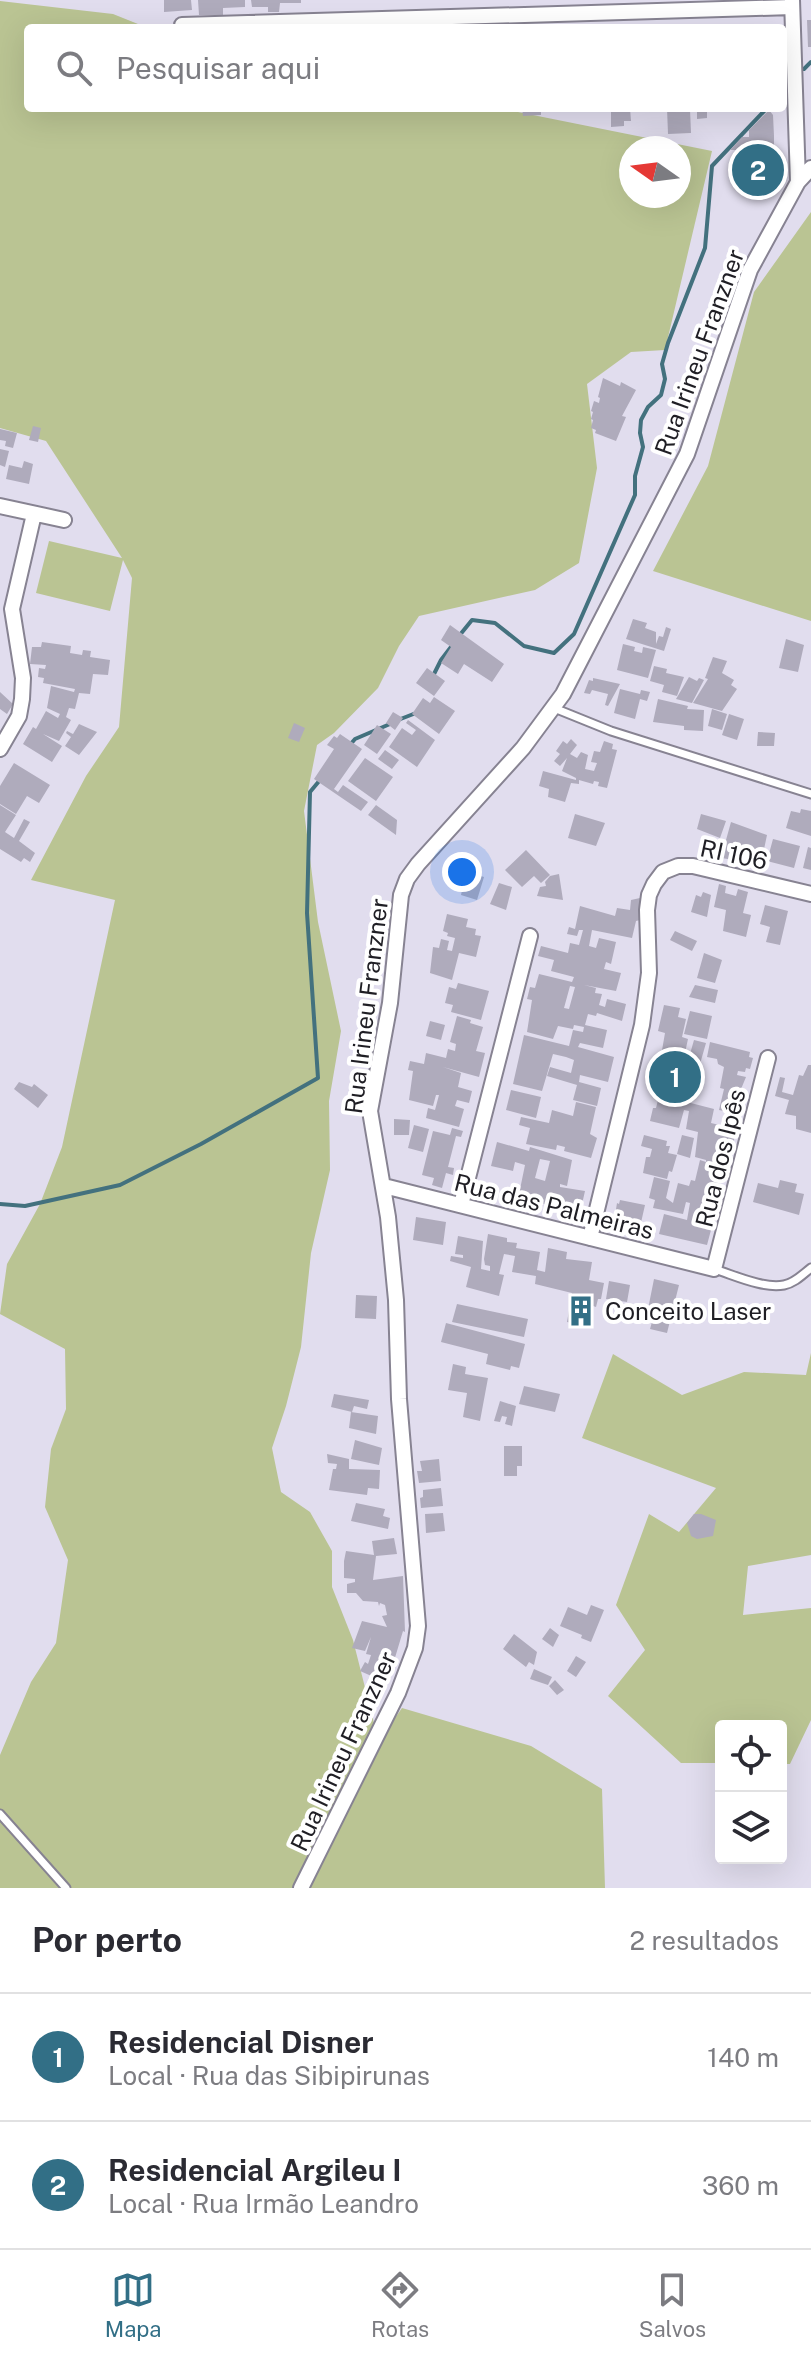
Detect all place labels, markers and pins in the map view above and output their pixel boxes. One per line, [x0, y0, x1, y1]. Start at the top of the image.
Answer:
pin: 2 [732, 140, 784, 200]
pin: 1 [649, 1047, 701, 1107]
building icon: Conceito Laser [564, 1294, 598, 1328]
place label: Conceito Laser [605, 1297, 771, 1325]

